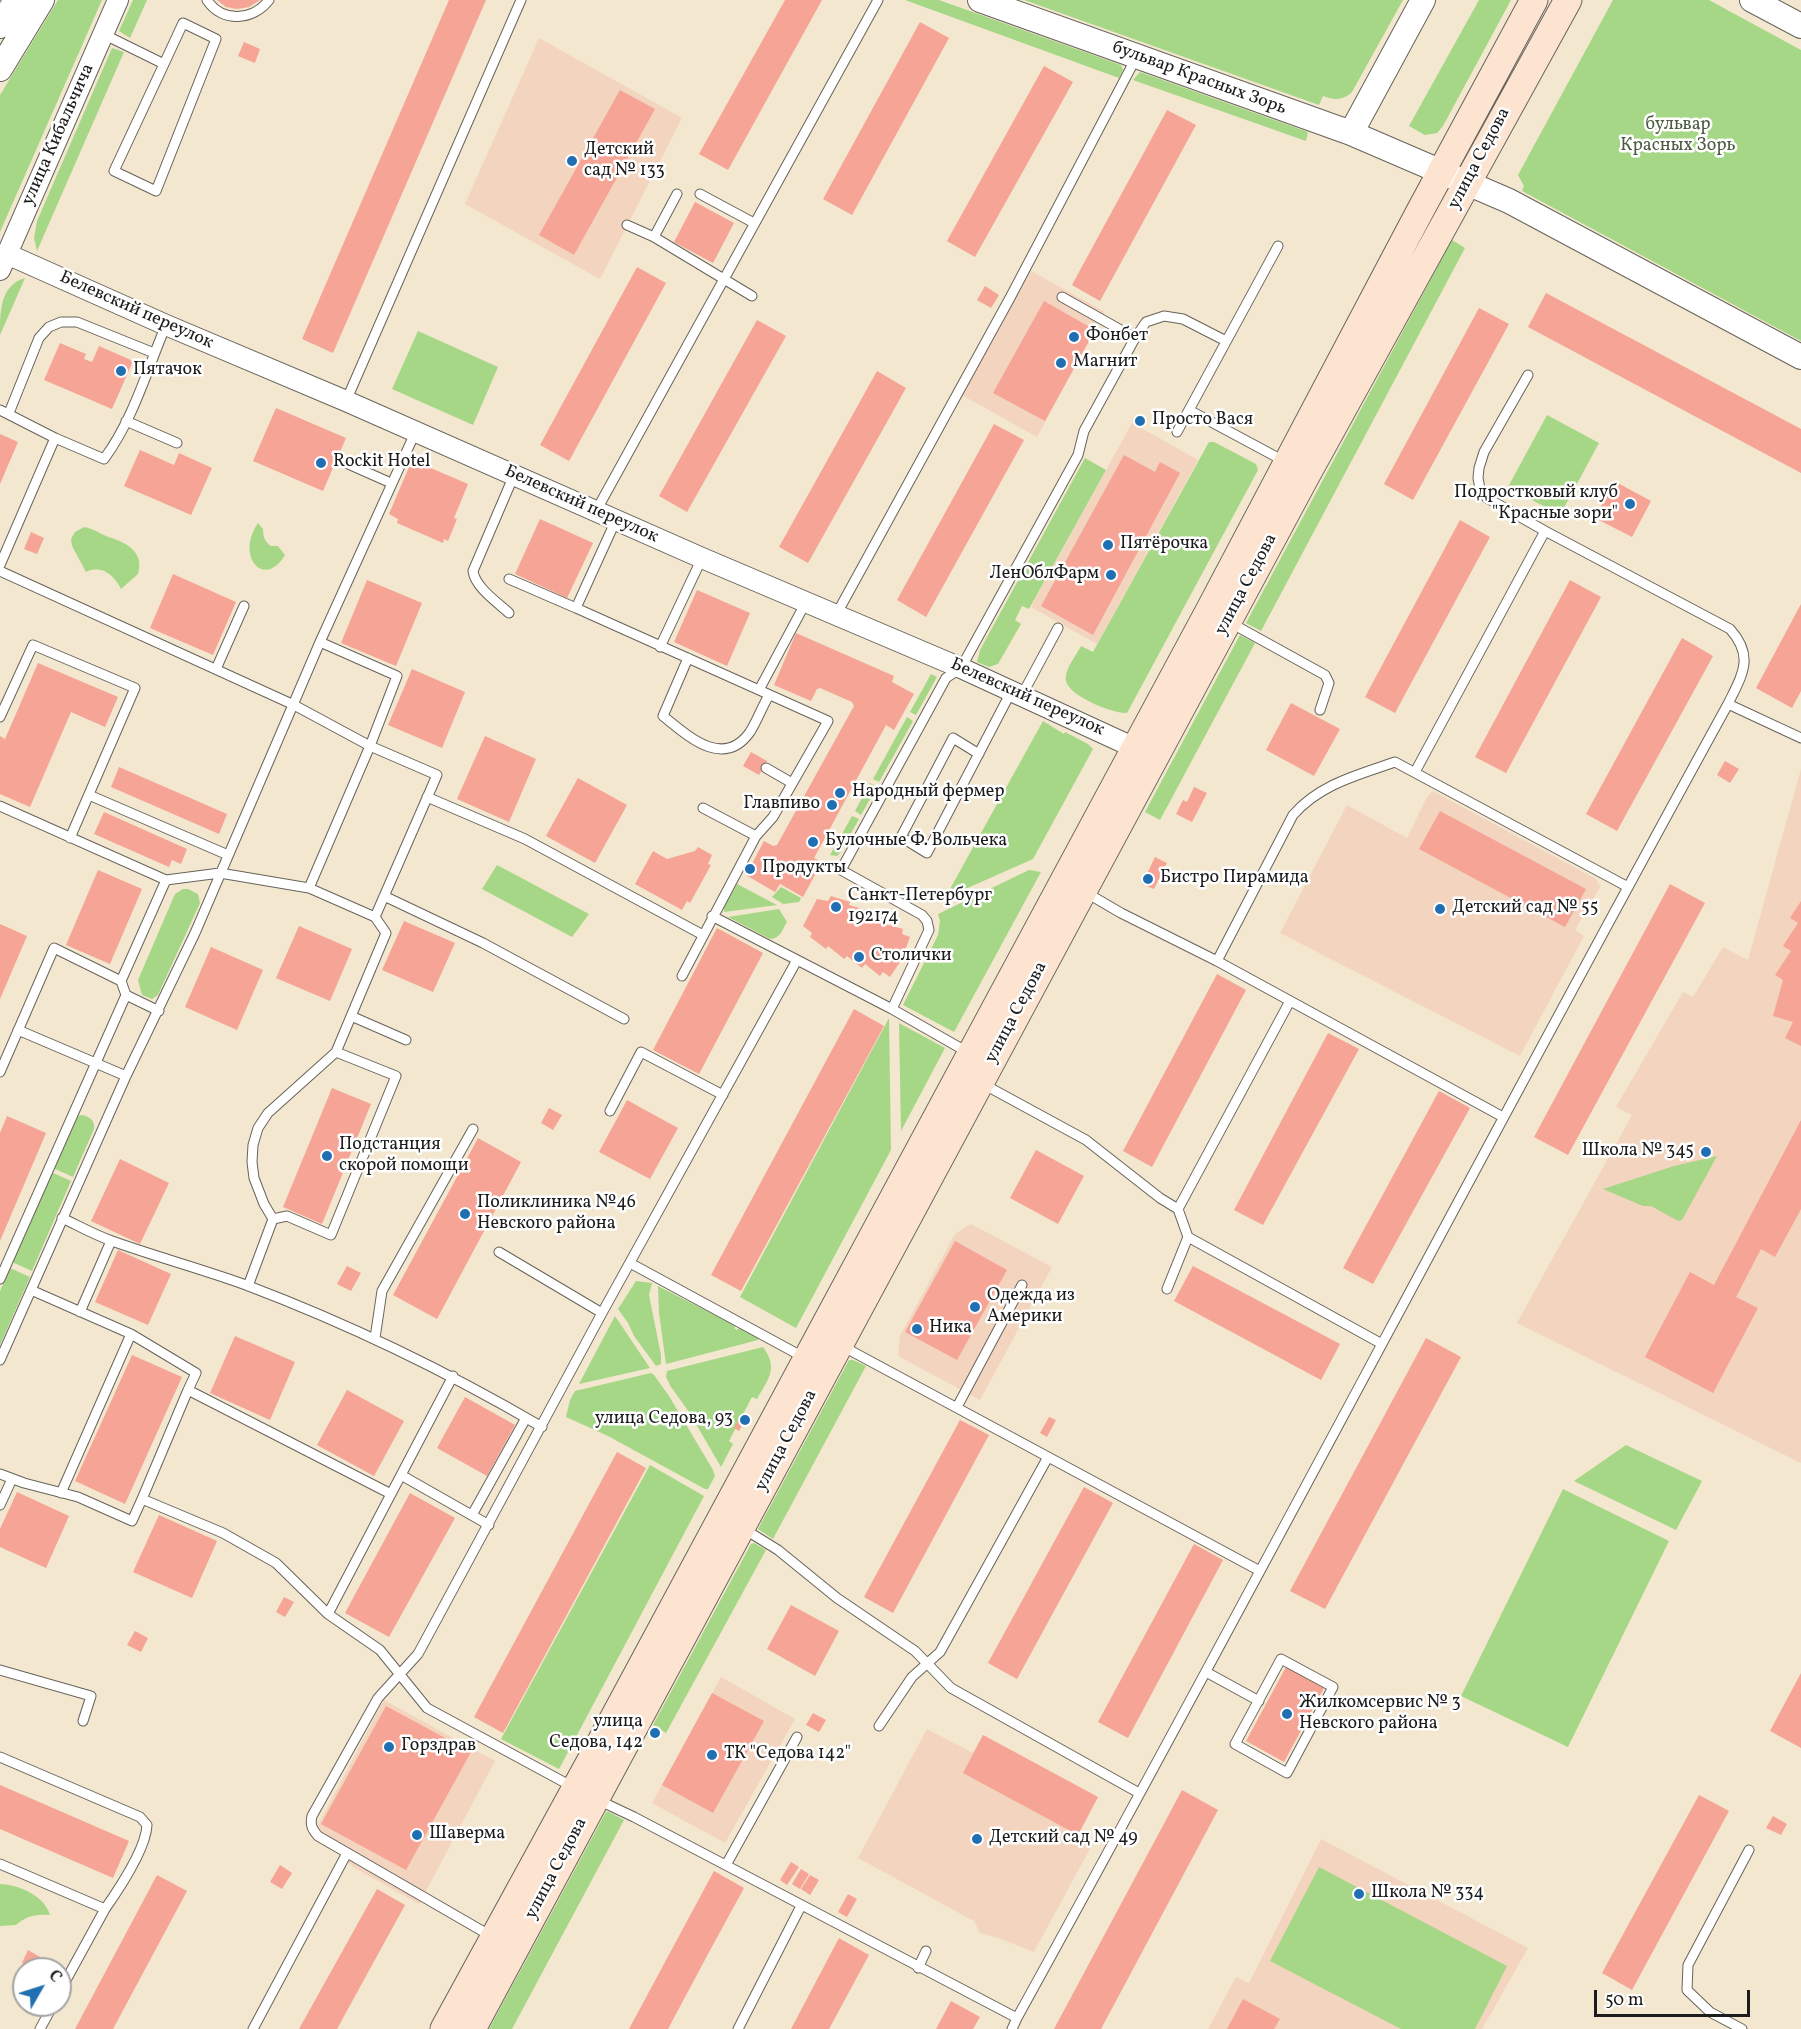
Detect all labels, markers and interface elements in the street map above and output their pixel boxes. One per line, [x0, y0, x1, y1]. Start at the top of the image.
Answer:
street label: бульвар Красных Зорь [1109, 37, 1289, 121]
street label: улица Кибальчича [18, 61, 100, 209]
street label: улица Седова [1444, 105, 1516, 213]
park label: бульвар Красных Зорь [1620, 115, 1736, 158]
place label: Детский сад № 133 [584, 140, 665, 182]
marker: Детский сад № 133 [565, 154, 579, 168]
street label: Белевский переулок [56, 267, 216, 355]
place label: Фонбет [1086, 326, 1148, 348]
marker: Фонбет [1067, 330, 1081, 344]
place label: Магнит [1073, 352, 1137, 374]
marker: Магнит [1054, 356, 1068, 370]
place label: Пятачок [133, 360, 202, 382]
marker: Пятачок [114, 364, 128, 378]
place label: Просто Вася [1152, 410, 1253, 432]
marker: Просто Вася [1133, 414, 1147, 428]
place label: Rockit Hotel [333, 452, 430, 474]
marker: Rockit Hotel [314, 456, 328, 470]
street label: Белевский переулок [501, 461, 661, 549]
place label: Подростковый клуб "Красные зори" [1454, 483, 1618, 526]
marker: Подростковый клуб "Красные зори" [1623, 497, 1637, 511]
street label: улица Седова [1211, 531, 1283, 639]
place label: Пятёрочка [1120, 534, 1208, 556]
marker: Пятёрочка [1101, 538, 1115, 552]
place label: ЛенОблФарм [990, 564, 1099, 586]
marker: ЛенОблФарм [1104, 568, 1118, 582]
street label: Белевский переулок [947, 654, 1107, 742]
place label: Народный фермер [852, 782, 1005, 804]
marker: Народный фермер [833, 786, 847, 800]
place label: Главпиво [743, 794, 820, 816]
marker: Главпиво [825, 798, 839, 812]
place label: Булочные Ф. Вольчека [825, 831, 1007, 853]
marker: Булочные Ф. Вольчека [806, 835, 820, 849]
place label: Продукты [762, 858, 846, 880]
marker: Продукты [743, 862, 757, 876]
place label: Бистро Пирамида [1160, 868, 1309, 890]
marker: Бистро Пирамида [1141, 872, 1155, 886]
place label: Санкт-Петербург 192174 [848, 886, 992, 928]
place label: Детский сад № 55 [1452, 898, 1598, 920]
marker: Санкт-Петербург 192174 [829, 900, 843, 914]
marker: Детский сад № 55 [1433, 902, 1447, 916]
place label: Столички [871, 946, 952, 968]
marker: Столички [852, 950, 866, 964]
street label: улица Седова [981, 959, 1053, 1067]
place label: Подстанция скорой помощи [339, 1135, 469, 1178]
place label: Школа № 345 [1582, 1141, 1694, 1163]
marker: Школа № 345 [1699, 1145, 1713, 1159]
marker: Подстанция скорой помощи [320, 1149, 334, 1163]
place label: Поликлиника №46 Невского района [477, 1193, 636, 1236]
marker: Поликлиника №46 Невского района [458, 1207, 472, 1221]
place label: Одежда из Америки [987, 1286, 1075, 1328]
marker: Одежда из Америки [968, 1300, 982, 1314]
place label: Ника [929, 1318, 972, 1340]
marker: Ника [910, 1322, 924, 1336]
street label: улица Седова [751, 1387, 823, 1495]
place label: улица Седова, 93 [595, 1409, 733, 1431]
marker: улица Седова, 93 [738, 1413, 752, 1427]
place label: Жилкомсервис № 3 Невского района [1299, 1693, 1461, 1736]
marker: Жилкомсервис № 3 Невского района [1280, 1707, 1294, 1721]
place label: улица Седова, 142 [549, 1712, 643, 1754]
marker: улица Седова, 142 [648, 1726, 662, 1740]
place label: Горздрав [401, 1736, 476, 1758]
marker: Горздрав [382, 1740, 396, 1754]
place label: ТК "Седова 142" [724, 1744, 851, 1766]
marker: ТК "Седова 142" [705, 1748, 719, 1762]
street label: улица Седова [521, 1815, 593, 1923]
place label: Шаверма [429, 1824, 505, 1846]
marker: Шаверма [410, 1828, 424, 1842]
place label: Детский сад № 49 [989, 1828, 1138, 1850]
marker: Детский сад № 49 [970, 1832, 984, 1846]
place label: Школа № 334 [1371, 1883, 1484, 1905]
marker: Школа № 334 [1352, 1887, 1366, 1901]
north arrow [12, 1957, 72, 2017]
text: С [43, 1966, 66, 1988]
scale bar [1597, 1978, 1753, 2016]
text: 50 m [1605, 1988, 1644, 2013]

